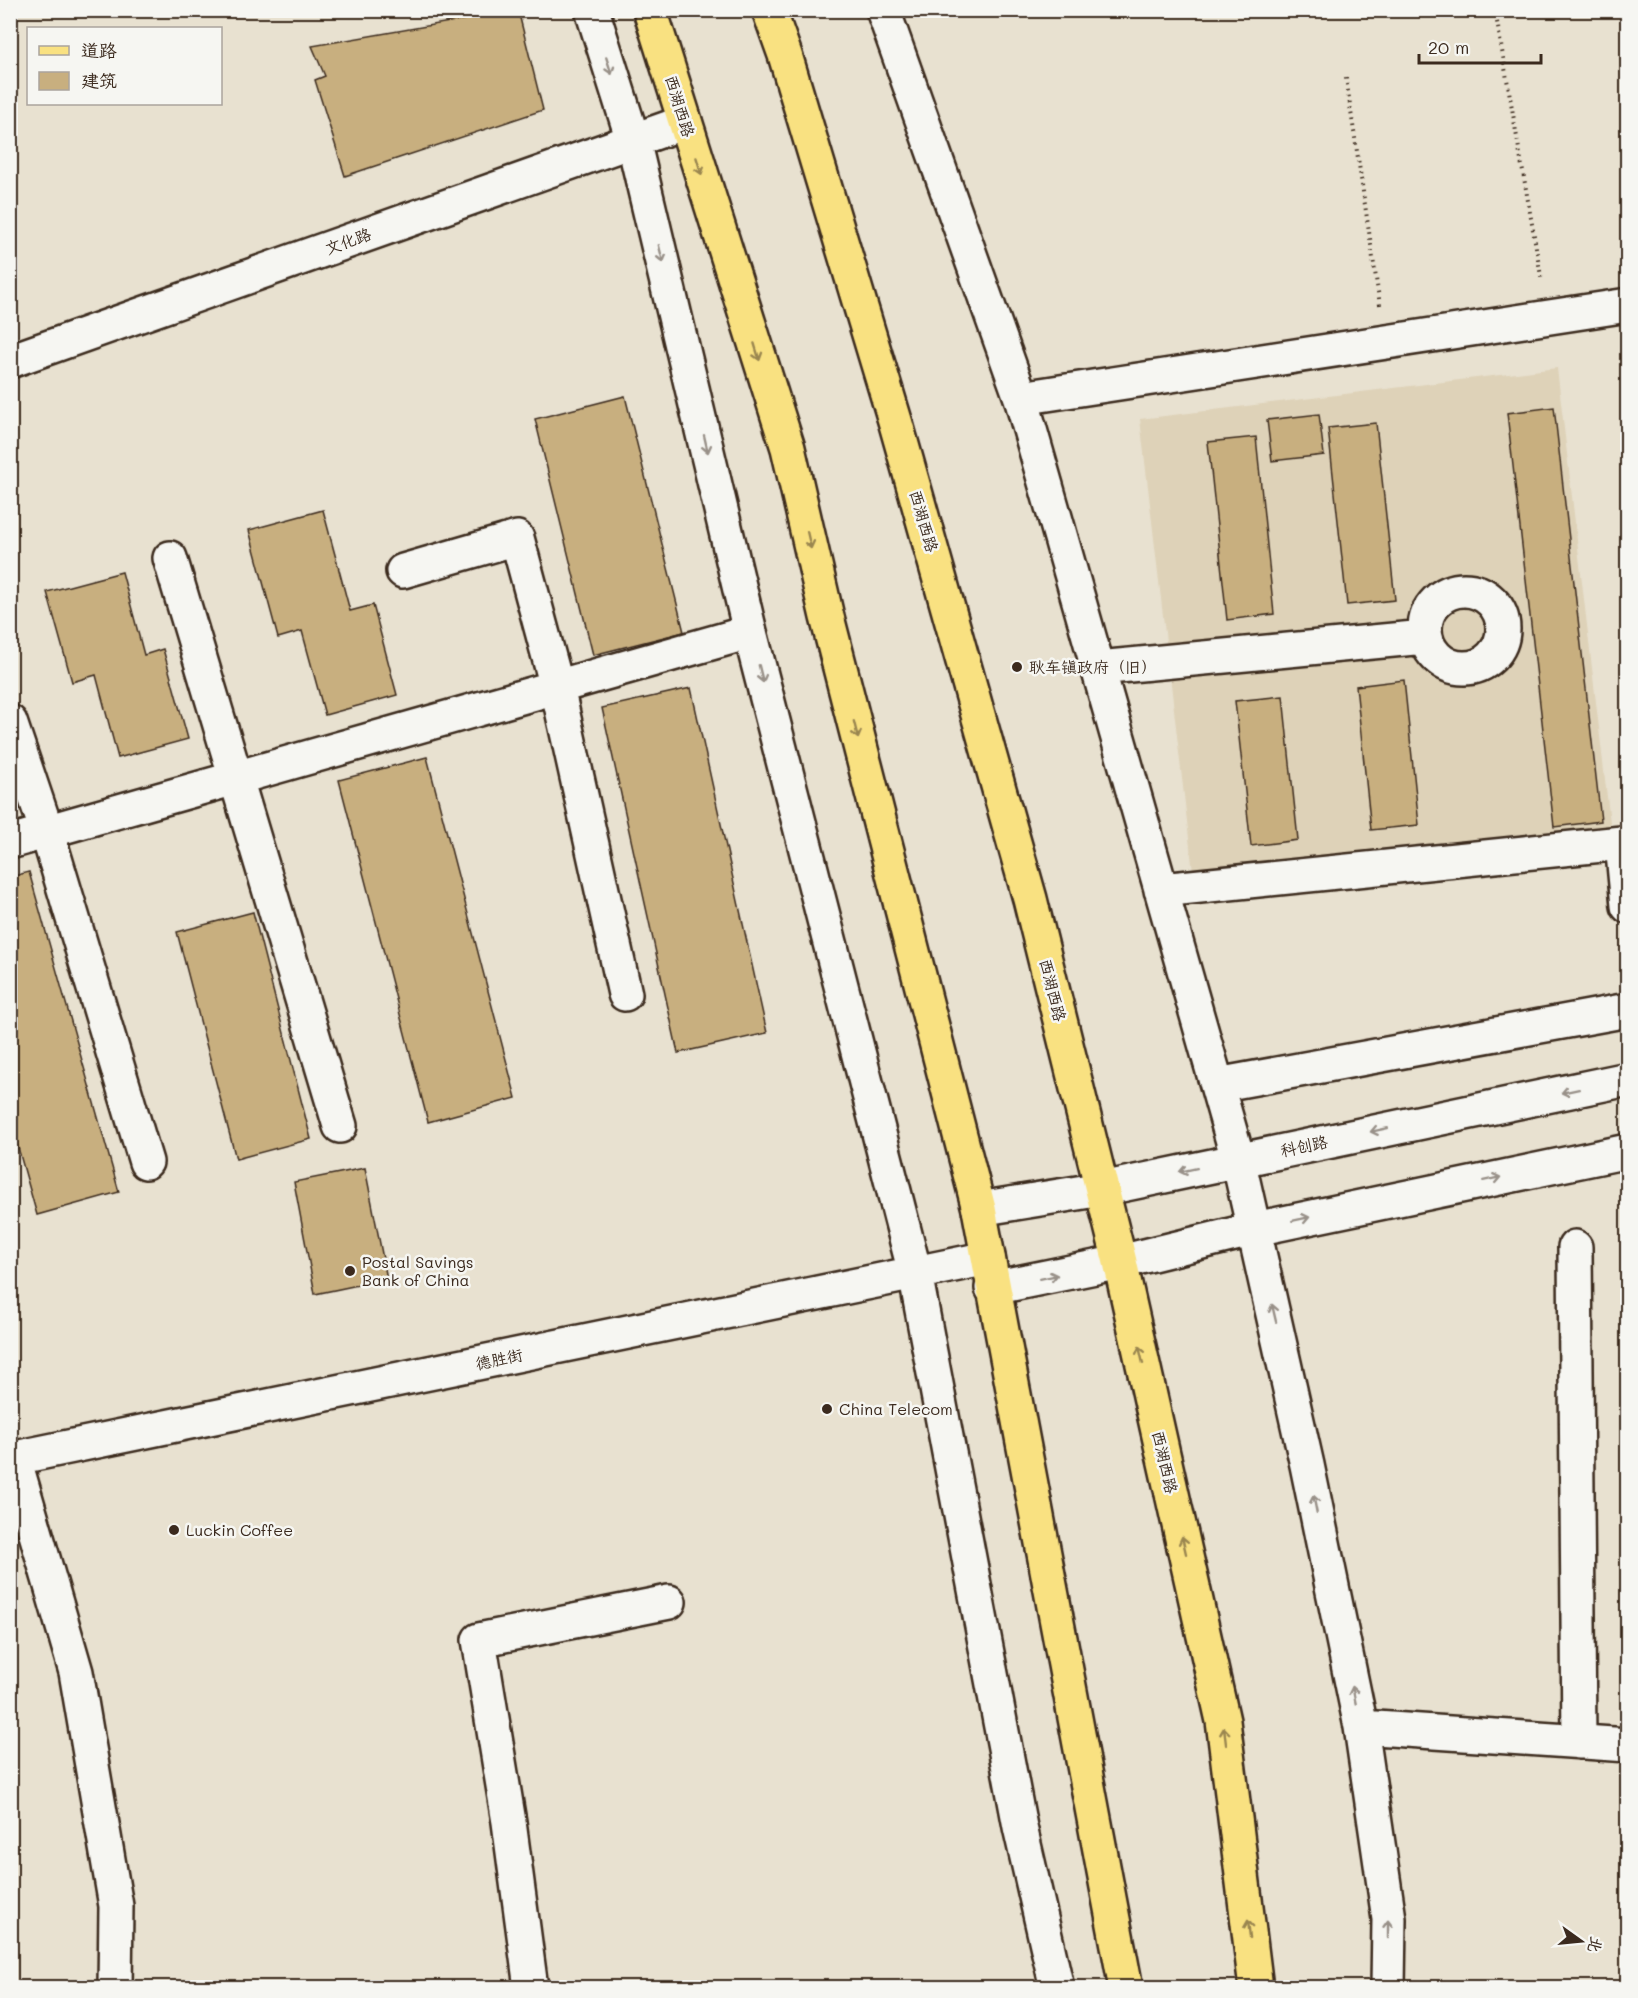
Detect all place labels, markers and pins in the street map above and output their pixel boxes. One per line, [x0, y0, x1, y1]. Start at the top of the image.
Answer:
place label: 耿车镇政府（旧） [1029, 656, 1157, 677]
marker: 耿车镇政府（旧） [1010, 660, 1024, 674]
place label: Postal Savings Bank of China [362, 1251, 473, 1290]
marker: Postal Savings Bank of China [343, 1264, 357, 1278]
place label: China Telecom [839, 1398, 953, 1419]
marker: China Telecom [820, 1402, 834, 1416]
place label: Luckin Coffee [186, 1519, 293, 1540]
marker: Luckin Coffee [167, 1523, 181, 1537]

